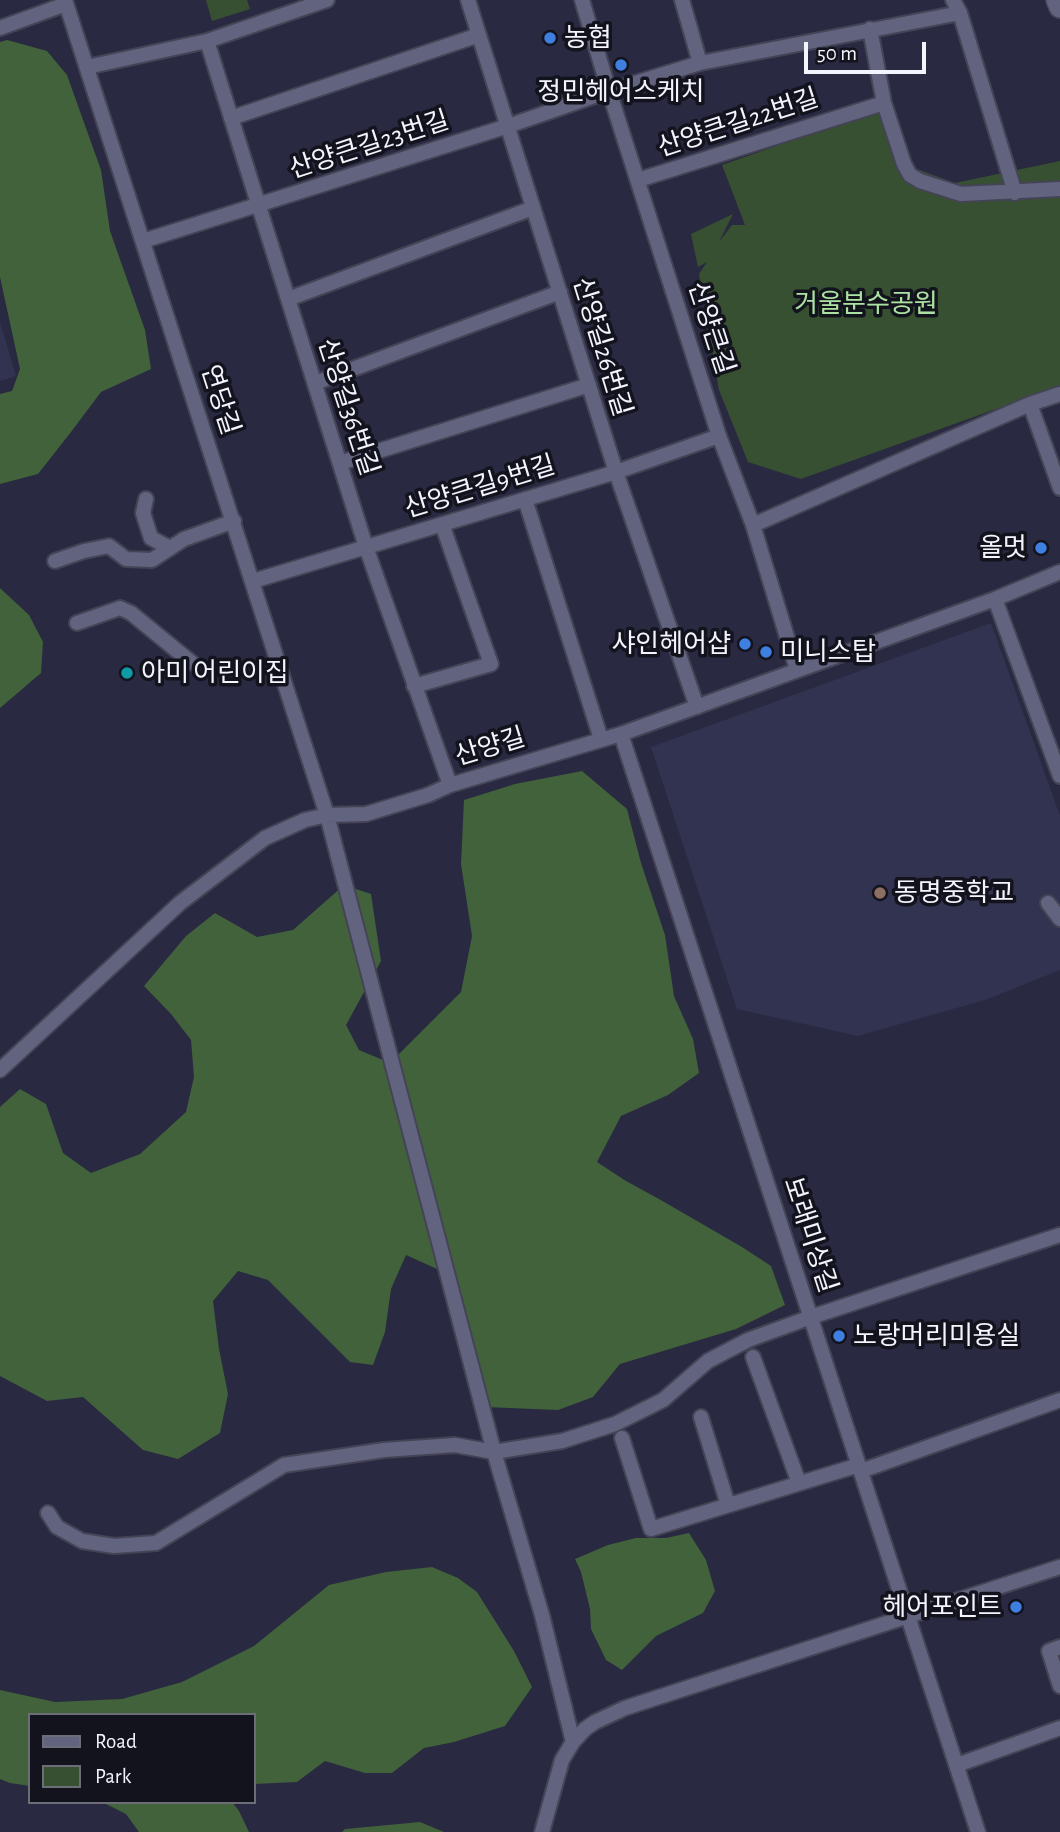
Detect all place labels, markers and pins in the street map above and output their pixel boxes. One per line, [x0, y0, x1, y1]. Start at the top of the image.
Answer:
place label: 농협 [564, 22, 612, 54]
marker: 농협 [542, 30, 558, 46]
marker: 정민헤어스케치 [613, 57, 629, 73]
place label: 정민헤어스케치 [537, 76, 705, 108]
place label: 올멋 [979, 532, 1027, 564]
marker: 올멋 [1033, 540, 1049, 556]
place label: 샤인헤어샵 [611, 628, 731, 660]
marker: 샤인헤어샵 [737, 636, 753, 652]
place label: 미니스탑 [780, 636, 876, 668]
marker: 미니스탑 [758, 644, 774, 660]
place label: 아미 어린이집 [141, 657, 289, 689]
marker: 아미 어린이집 [119, 665, 135, 681]
place label: 동명중학교 [894, 877, 1014, 909]
marker: 동명중학교 [872, 885, 888, 901]
place label: 노랑머리미용실 [853, 1320, 1020, 1352]
marker: 노랑머리미용실 [831, 1328, 847, 1344]
place label: 헤어포인트 [882, 1591, 1002, 1623]
marker: 헤어포인트 [1008, 1599, 1024, 1615]

